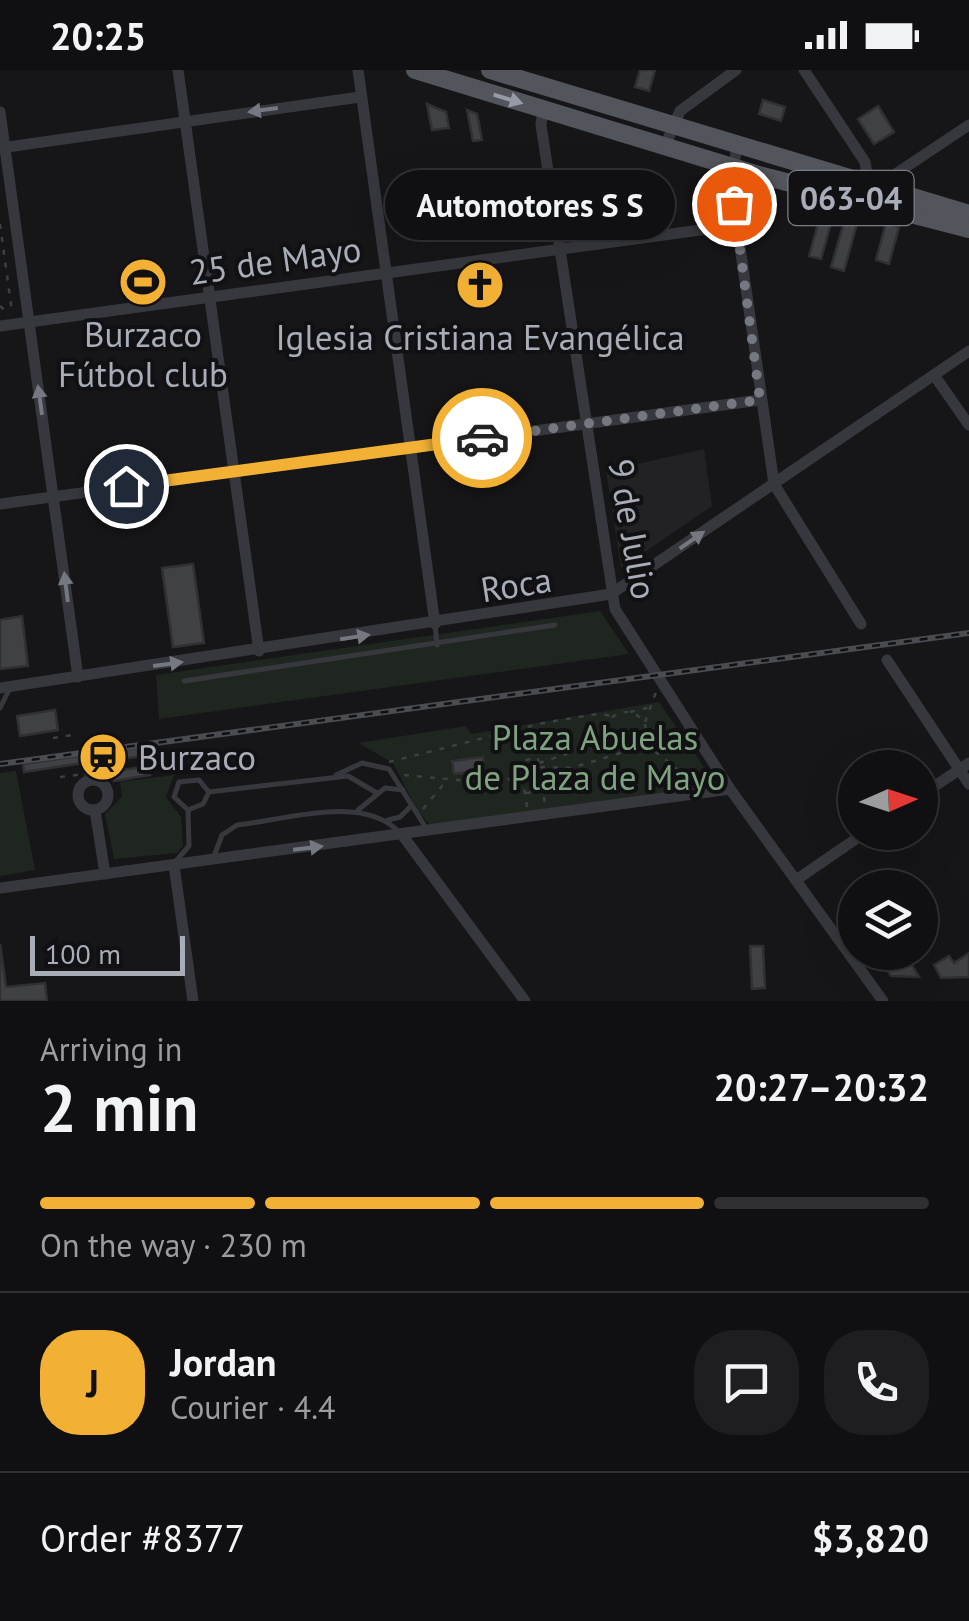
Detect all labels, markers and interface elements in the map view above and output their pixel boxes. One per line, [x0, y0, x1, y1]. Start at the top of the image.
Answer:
text: 20:25 [50, 11, 146, 60]
one-way arrow [493, 92, 524, 107]
one-way arrow [247, 103, 279, 119]
pin [692, 162, 777, 247]
callout: Automotores S S [384, 169, 674, 239]
road number: 063-04 [788, 171, 914, 225]
icon: bag [707, 177, 762, 232]
text: Automotores S S [416, 184, 644, 226]
street label: 25 de Mayo [186, 225, 364, 295]
sports icon: Burzaco Fútbol club [117, 256, 169, 308]
church icon: Iglesia Cristiana Evangélica [454, 259, 506, 311]
place label: Burzaco Fútbol club [58, 311, 228, 397]
place label: Iglesia Cristiana Evangélica [275, 314, 685, 360]
one-way arrow [32, 384, 47, 416]
courier [432, 388, 532, 488]
icon: car [455, 411, 510, 466]
pin [84, 444, 169, 529]
street label: 9 de Julio [598, 455, 668, 603]
icon: home [99, 459, 154, 514]
one-way arrow [679, 531, 706, 550]
street label: Roca [477, 556, 555, 612]
one-way arrow [58, 571, 74, 602]
one-way arrow [340, 628, 372, 644]
one-way arrow [153, 656, 185, 672]
park label: Plaza Abuelas de Plaza de Mayo [464, 714, 726, 800]
station icon: Burzaco [77, 731, 129, 783]
place label: Burzaco [138, 734, 256, 780]
north arrow [838, 750, 938, 850]
map controls [838, 750, 938, 970]
one-way arrow [293, 840, 324, 856]
button: layers [838, 870, 938, 970]
scale bar [30, 931, 185, 976]
text: 100 m [45, 935, 121, 972]
text: Arriving in [40, 1028, 182, 1070]
text: 20:27–20:32 [714, 1062, 929, 1111]
text: 2 min [40, 1065, 199, 1149]
text: On the way · 230 m [40, 1224, 307, 1266]
button: chat [694, 1330, 799, 1435]
button: phone [824, 1330, 929, 1435]
text: Jordan [170, 1337, 276, 1386]
text: J [86, 1358, 99, 1407]
text: Courier · 4.4 [170, 1386, 336, 1428]
text: Order #8377 [40, 1513, 245, 1562]
text: $3,820 [812, 1513, 929, 1562]

